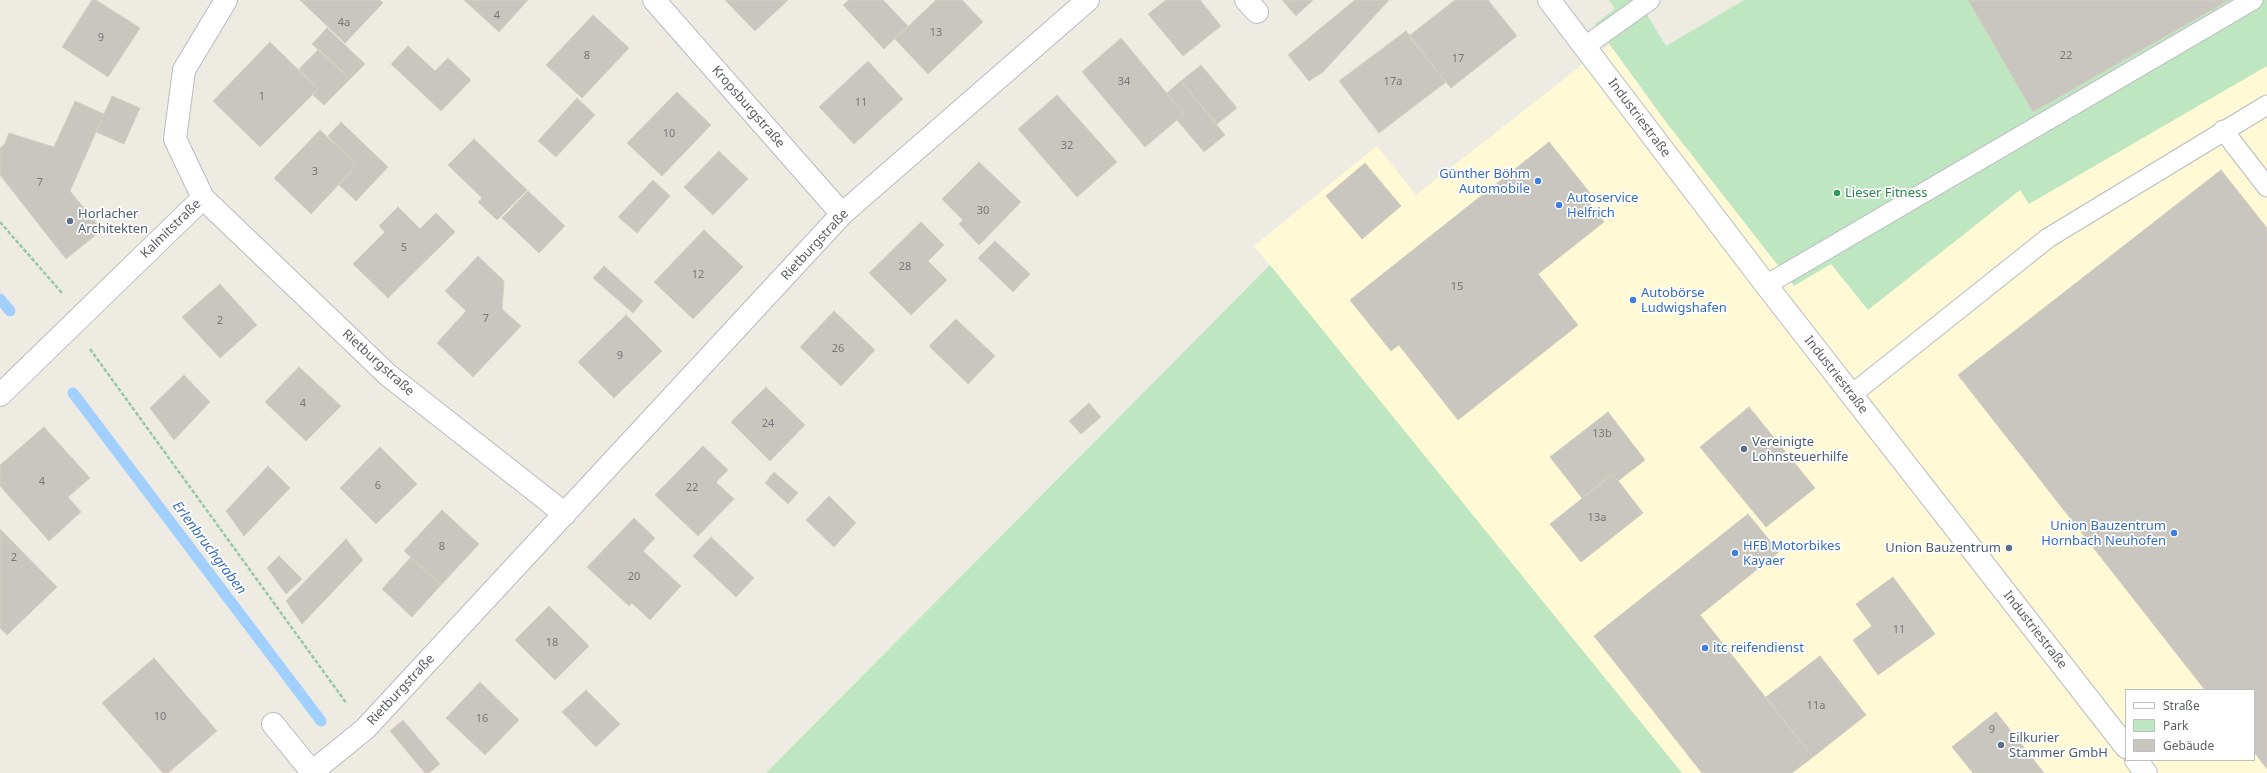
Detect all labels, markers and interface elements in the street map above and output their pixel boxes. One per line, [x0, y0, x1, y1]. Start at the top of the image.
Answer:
house number: 4 [494, 9, 500, 23]
house number: 4a [338, 16, 350, 30]
house number: 13 [930, 26, 942, 40]
house number: 9 [98, 31, 104, 45]
house number: 8 [584, 49, 590, 63]
house number: 22 [2060, 49, 2072, 63]
house number: 17 [1452, 52, 1464, 66]
street label: Kropsburgstraße [708, 63, 788, 151]
house number: 34 [1118, 75, 1130, 89]
house number: 17a [1384, 75, 1402, 89]
street label: Industriestraße [1604, 76, 1674, 160]
house number: 1 [259, 90, 265, 104]
house number: 11 [855, 96, 867, 110]
house number: 10 [663, 127, 675, 141]
house number: 32 [1061, 139, 1073, 153]
house number: 3 [312, 165, 318, 179]
place label: Günther Böhm Automobile [1439, 166, 1530, 197]
house number: 7 [37, 176, 43, 190]
marker: Günther Böhm Automobile [1533, 176, 1543, 186]
place label: Lieser Fitness [1845, 185, 1927, 201]
marker: Lieser Fitness [1832, 188, 1842, 198]
place label: Autoservice Helfrich [1567, 190, 1638, 221]
street label: Kalmitstraße [138, 196, 204, 262]
marker: Autoservice Helfrich [1554, 200, 1564, 210]
house number: 30 [977, 204, 989, 218]
place label: Horlacher Architekten [78, 206, 148, 237]
street label: Rietburgstraße [778, 206, 852, 284]
marker: Horlacher Architekten [65, 216, 75, 226]
house number: 5 [401, 241, 407, 255]
house number: 28 [899, 260, 911, 274]
house number: 12 [692, 268, 704, 282]
house number: 15 [1451, 280, 1463, 294]
place label: Autobörse Ludwigshafen [1641, 285, 1727, 316]
marker: Autobörse Ludwigshafen [1628, 295, 1638, 305]
house number: 7 [483, 312, 489, 326]
house number: 2 [217, 314, 223, 328]
street label: Rietburgstraße [339, 327, 417, 399]
street label: Industriestraße [1801, 333, 1871, 417]
house number: 26 [832, 342, 844, 356]
house number: 9 [617, 349, 623, 363]
house number: 4 [300, 397, 306, 411]
house number: 24 [762, 417, 774, 431]
house number: 13b [1592, 427, 1612, 441]
place label: Vereinigte Lohnsteuerhilfe [1752, 434, 1848, 465]
marker: Vereinigte Lohnsteuerhilfe [1739, 444, 1749, 454]
house number: 4 [39, 475, 45, 489]
house number: 6 [375, 479, 381, 493]
house number: 22 [686, 481, 698, 495]
water label: Erlenbruchgraben [169, 498, 249, 598]
house number: 13a [1588, 511, 1606, 525]
place label: Union Bauzentrum Hornbach Neuhofen [2041, 518, 2166, 549]
marker: Union Bauzentrum Hornbach Neuhofen [2169, 528, 2179, 538]
place label: HFB Motorbikes Kayaer [1743, 538, 1841, 569]
house number: 8 [439, 540, 445, 554]
place label: Union Bauzentrum [1885, 540, 2001, 556]
marker: Union Bauzentrum [2004, 543, 2014, 553]
marker: HFB Motorbikes Kayaer [1730, 548, 1740, 558]
house number: 2 [11, 551, 17, 565]
house number: 20 [628, 570, 640, 584]
street label: Industriestraße [2000, 588, 2070, 672]
house number: 11 [1893, 623, 1905, 637]
house number: 18 [546, 636, 558, 650]
place label: itc reifendienst [1713, 640, 1804, 656]
marker: itc reifendienst [1700, 643, 1710, 653]
street label: Rietburgstraße [364, 651, 438, 729]
legend [2125, 689, 2255, 761]
text: Straße [2163, 697, 2200, 714]
house number: 11a [1807, 699, 1825, 713]
house number: 10 [154, 710, 166, 724]
house number: 16 [476, 712, 488, 726]
text: Park [2163, 717, 2188, 734]
house number: 9 [1989, 723, 1995, 737]
place label: Eilkurier Stammer GmbH [2009, 730, 2108, 761]
text: Gebäude [2163, 737, 2214, 754]
marker: Eilkurier Stammer GmbH [1996, 740, 2006, 750]

